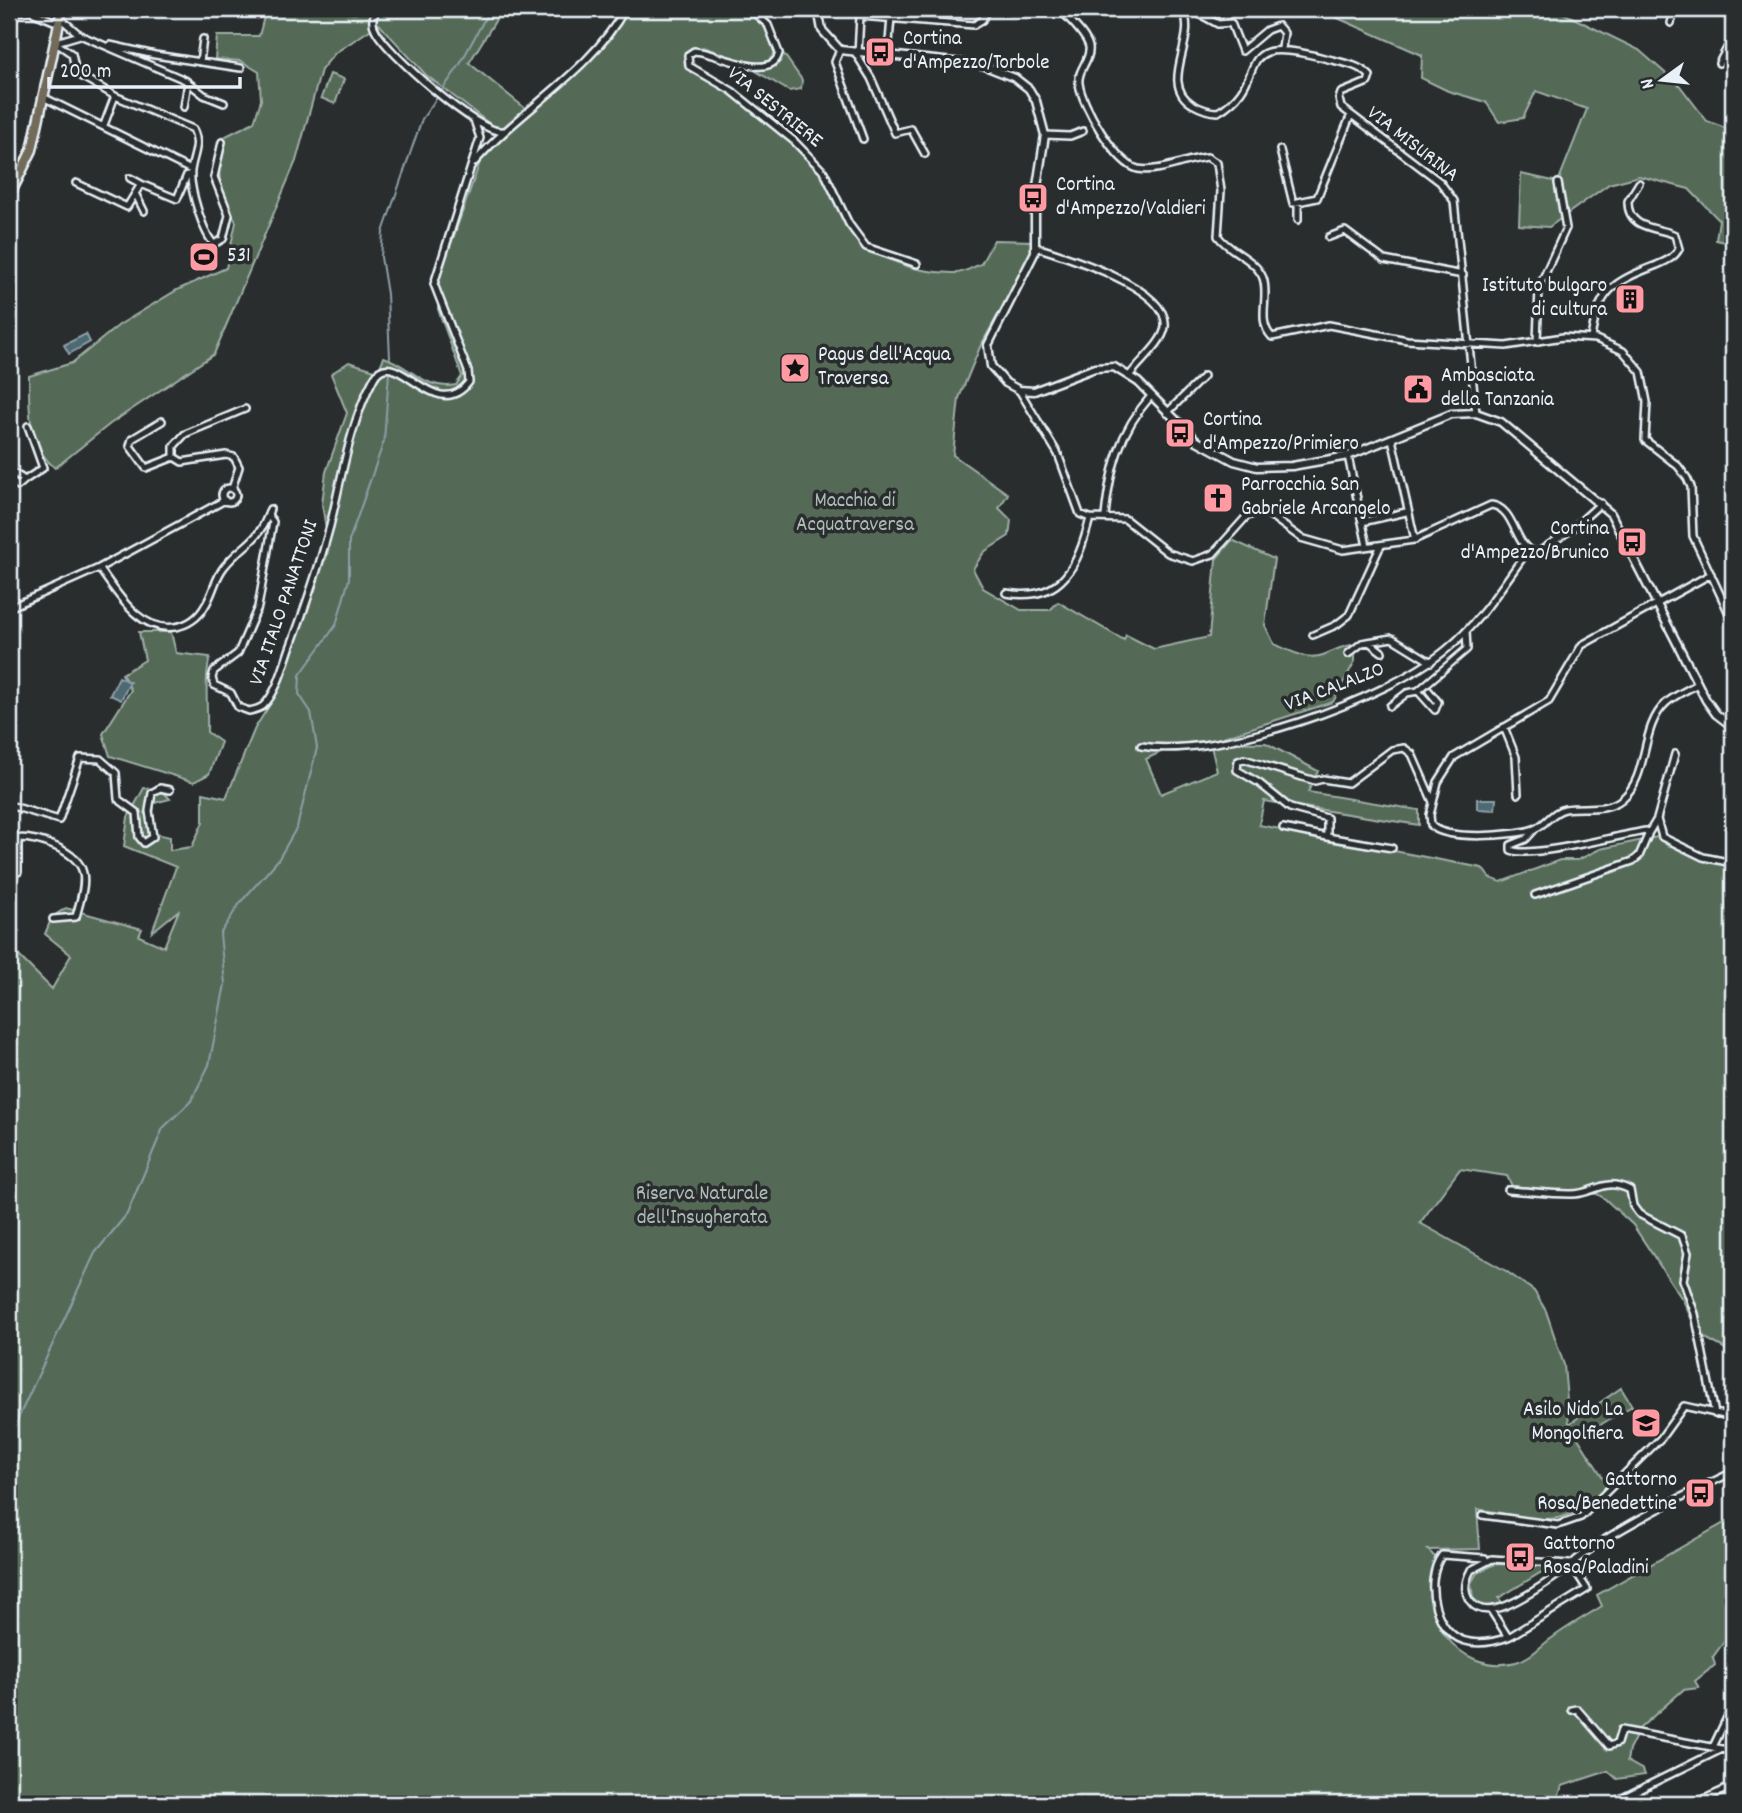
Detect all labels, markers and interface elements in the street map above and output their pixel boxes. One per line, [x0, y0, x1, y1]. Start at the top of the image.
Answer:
place label: Cortina d'Ampezzo/Torbole [903, 25, 1049, 79]
bus stop icon: Cortina d'Ampezzo/Torbole [863, 35, 897, 69]
scale bar [49, 46, 240, 90]
north arrow [1626, 46, 1696, 116]
text: 200 m [60, 58, 111, 88]
street label: VIA SESTRIERE [720, 60, 829, 156]
text: N [1635, 75, 1663, 92]
street label: VIA MISURINA [1360, 99, 1464, 191]
place label: Cortina d'Ampezzo/Valdieri [1056, 171, 1206, 225]
bus stop icon: Cortina d'Ampezzo/Valdieri [1016, 181, 1050, 215]
sports icon: 531 [187, 240, 221, 274]
place label: 531 [227, 242, 251, 272]
place label: Istituto bulgaro di cultura [1482, 272, 1608, 326]
building icon: Istituto bulgaro di cultura [1613, 282, 1647, 316]
place label: Pagus dell'Acqua Traversa [818, 341, 952, 395]
place icon: Pagus dell'Acqua Traversa [778, 351, 812, 385]
place label: Ambasciata della Tanzania [1441, 362, 1555, 416]
public building icon: Ambasciata della Tanzania [1401, 372, 1435, 406]
place label: Cortina d'Ampezzo/Primiero [1203, 406, 1359, 460]
bus stop icon: Cortina d'Ampezzo/Primiero [1163, 416, 1197, 450]
place label: Parrocchia San Gabriele Arcangelo [1241, 471, 1391, 525]
church icon: Parrocchia San Gabriele Arcangelo [1201, 481, 1235, 515]
park label: Macchia di Acquatraversa [796, 487, 915, 541]
place label: Cortina d'Ampezzo/Brunico [1461, 515, 1610, 569]
street label: VIA ITALO PANATTONI [243, 516, 328, 690]
bus stop icon: Cortina d'Ampezzo/Brunico [1615, 525, 1649, 559]
street label: VIA CALALZO [1281, 655, 1389, 721]
park label: Riserva Naturale dell'Insugherata [636, 1180, 768, 1234]
place label: Asilo Nido La Mongolfiera [1523, 1396, 1624, 1450]
school or university icon: Asilo Nido La Mongolfiera [1629, 1406, 1663, 1440]
place label: Gattorno Rosa/Benedettine [1537, 1466, 1677, 1520]
bus stop icon: Gattorno Rosa/Benedettine [1683, 1476, 1717, 1510]
place label: Gattorno Rosa/Paladini [1543, 1530, 1649, 1584]
bus stop icon: Gattorno Rosa/Paladini [1503, 1540, 1537, 1574]

